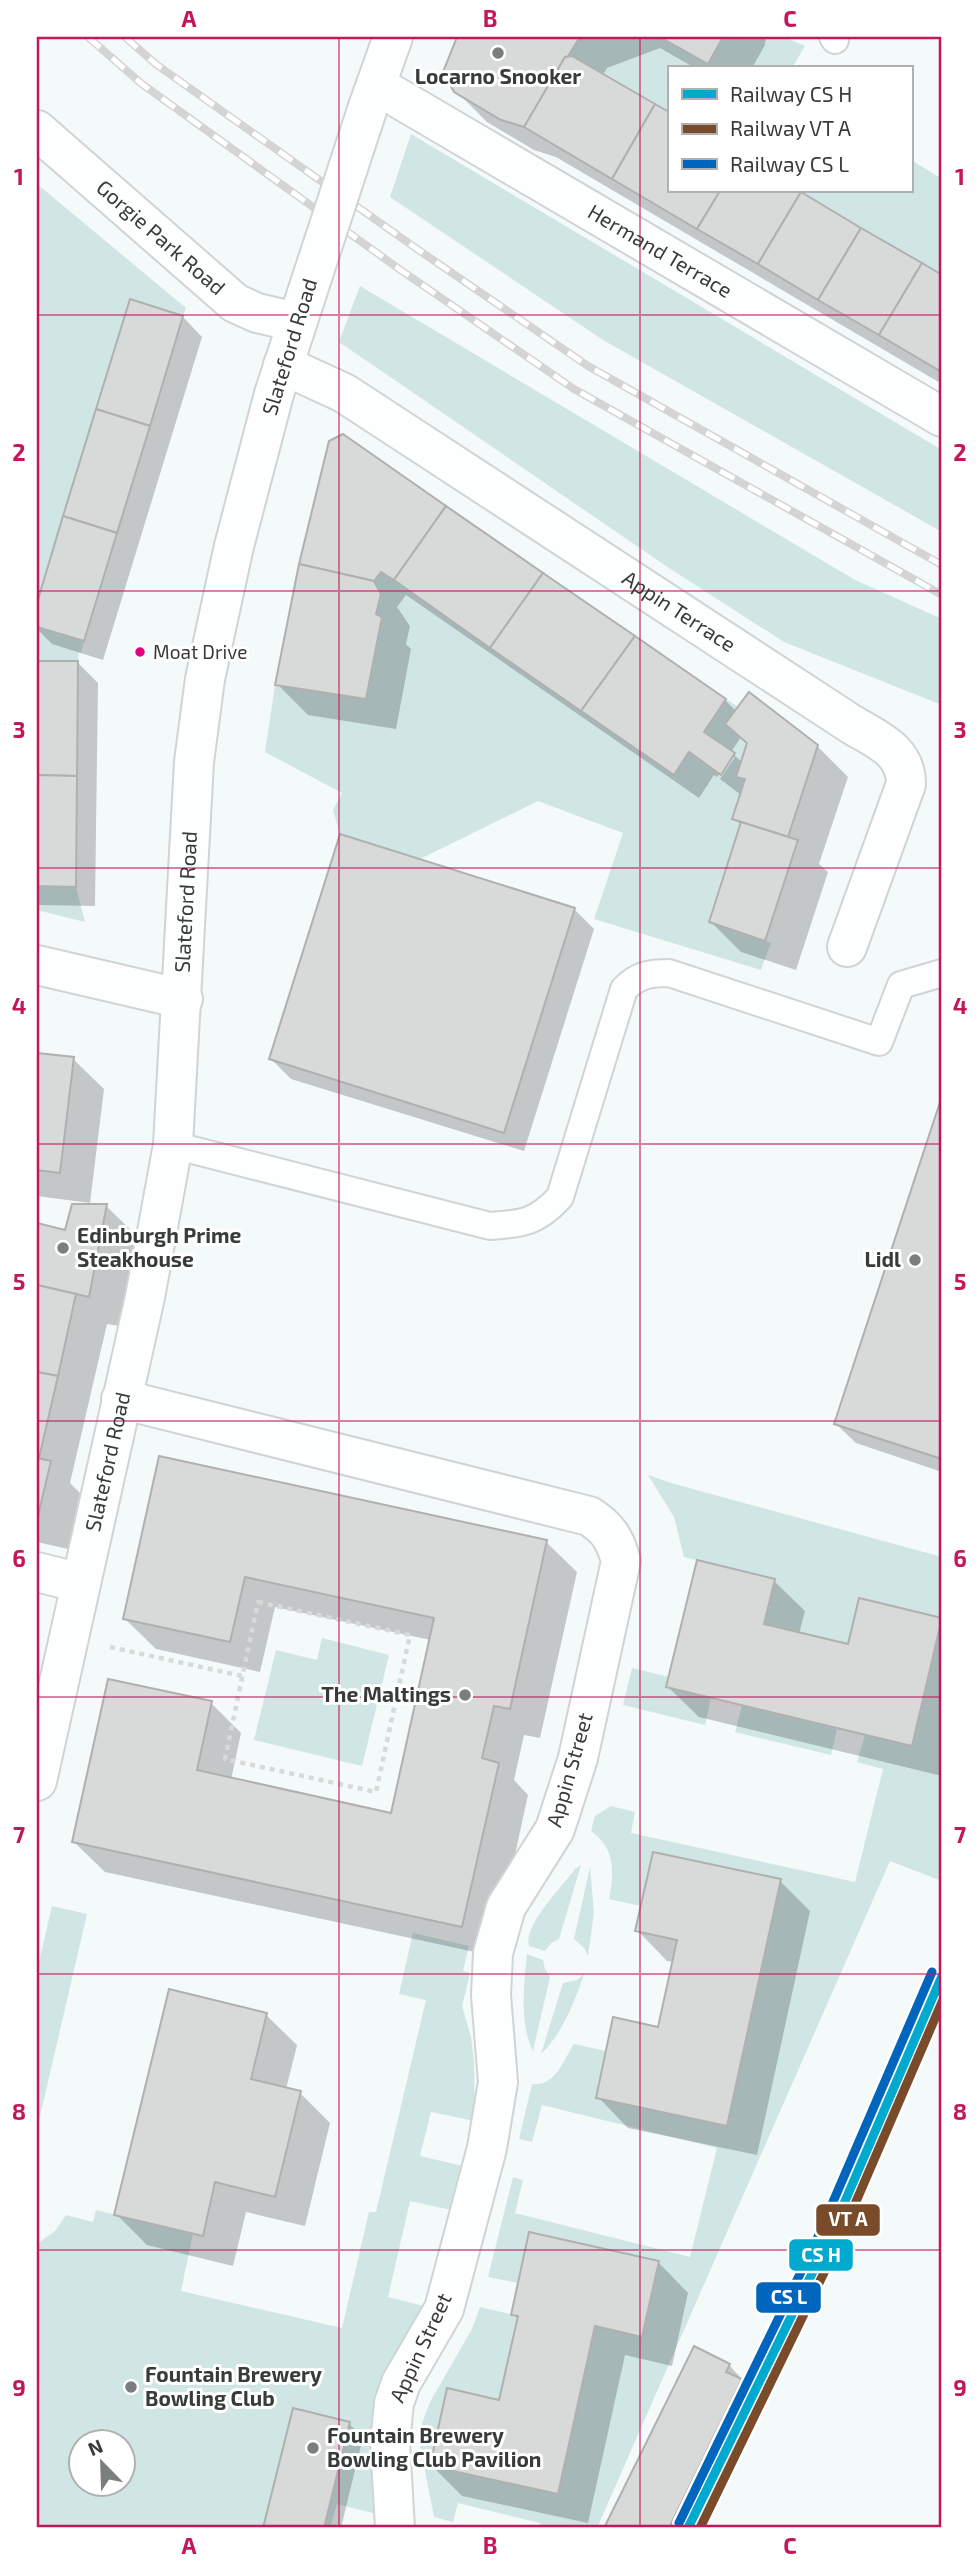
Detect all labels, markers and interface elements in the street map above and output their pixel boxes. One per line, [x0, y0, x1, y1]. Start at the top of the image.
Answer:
text: A [181, 4, 197, 32]
text: B [483, 4, 497, 32]
text: C [783, 4, 797, 32]
marker: Locarno Snooker [490, 45, 506, 61]
place label: Locarno Snooker [415, 63, 581, 88]
legend [668, 66, 912, 192]
text: Railway CS H [730, 81, 852, 106]
text: Railway VT A [730, 115, 851, 140]
text: Railway CS L [730, 151, 849, 176]
text: 1 [14, 162, 24, 190]
text: 1 [955, 162, 965, 190]
street label: Gorgie Park Road [92, 174, 231, 300]
street label: Hermand Terrace [584, 198, 737, 302]
street label: Slateford Road [256, 275, 321, 418]
text: 2 [12, 438, 26, 466]
text: 2 [953, 438, 967, 466]
street label: Appin Terrace [618, 564, 741, 656]
place label: Moat Drive [153, 640, 247, 663]
marker: Moat Drive [133, 645, 147, 659]
text: 3 [12, 715, 26, 743]
text: 3 [953, 715, 967, 743]
street label: Slateford Road [168, 830, 201, 973]
text: 4 [12, 991, 26, 1019]
text: 4 [953, 991, 967, 1019]
place label: Edinburgh Prime Steakhouse [77, 1222, 242, 1271]
marker: Edinburgh Prime Steakhouse [55, 1240, 71, 1256]
place label: Lidl [865, 1246, 901, 1271]
marker: Lidl [907, 1252, 923, 1268]
text: 5 [13, 1267, 25, 1295]
text: 5 [954, 1267, 966, 1295]
street label: Slateford Road [79, 1390, 134, 1534]
text: 6 [12, 1544, 26, 1572]
text: 6 [953, 1544, 967, 1572]
place label: The Maltings [321, 1681, 451, 1706]
marker: The Maltings [457, 1687, 473, 1703]
street label: Appin Street [540, 1709, 597, 1830]
text: 7 [13, 1820, 25, 1848]
text: 7 [954, 1820, 966, 1848]
text: 8 [12, 2097, 26, 2125]
text: 8 [953, 2097, 967, 2125]
line badge: VT A [815, 2203, 881, 2237]
text: VT A [828, 2207, 868, 2230]
line badge: CS H [788, 2238, 854, 2272]
text: CS H [801, 2243, 841, 2266]
line badge: CS L [755, 2281, 822, 2314]
text: CS L [771, 2285, 807, 2308]
street label: Appin Street [383, 2289, 456, 2406]
place label: Fountain Brewery Bowling Club [145, 2361, 322, 2410]
text: 9 [12, 2373, 26, 2401]
text: 9 [953, 2373, 967, 2401]
marker: Fountain Brewery Bowling Club [123, 2379, 139, 2395]
place label: Fountain Brewery Bowling Club Pavilion [327, 2422, 541, 2471]
north arrow [66, 2428, 136, 2498]
text: N [84, 2434, 106, 2460]
marker: Fountain Brewery Bowling Club Pavilion [305, 2440, 321, 2456]
text: A [181, 2531, 197, 2559]
text: B [483, 2531, 497, 2559]
text: C [783, 2531, 797, 2559]

